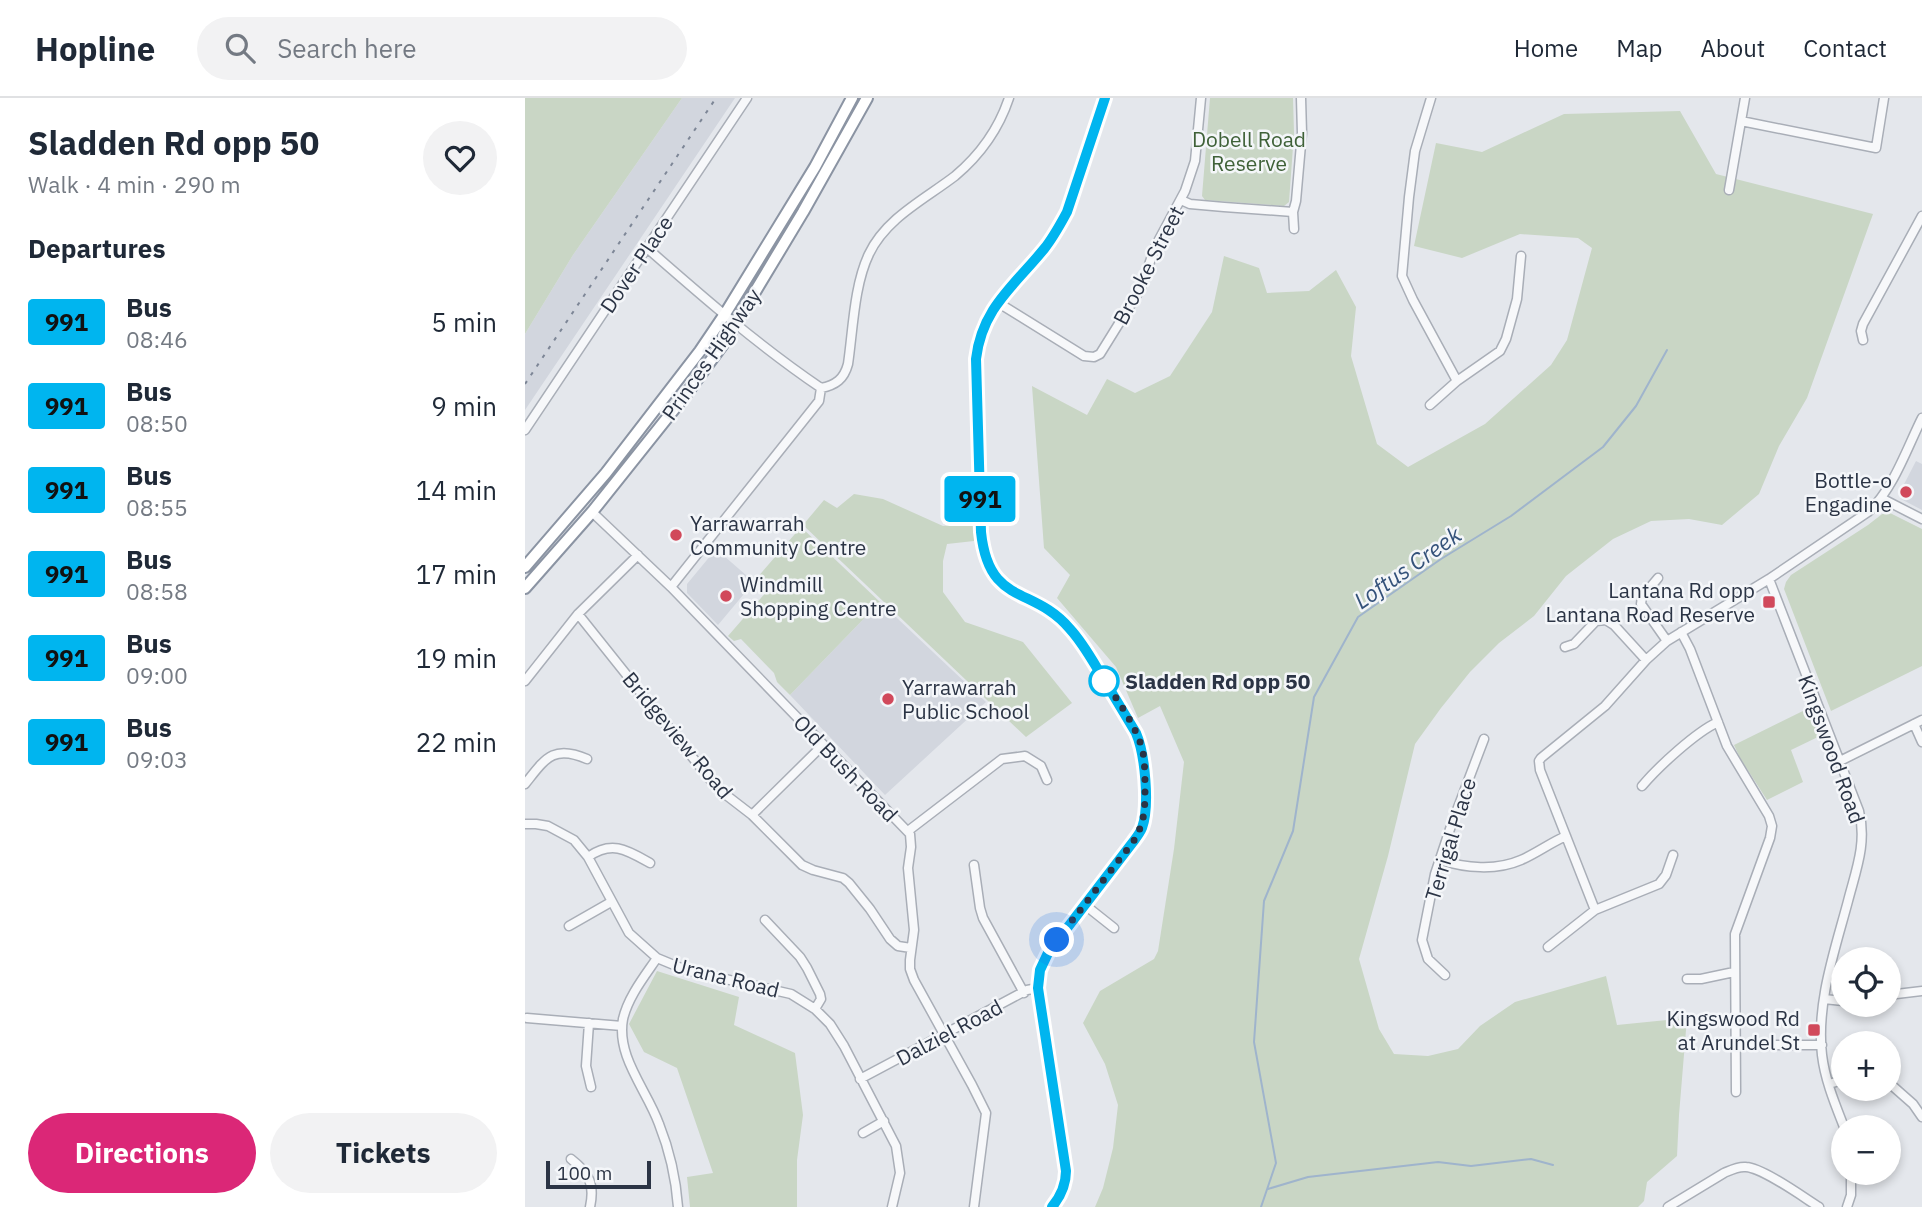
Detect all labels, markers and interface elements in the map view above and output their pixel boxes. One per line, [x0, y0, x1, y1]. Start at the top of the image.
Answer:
search box [197, 17, 687, 80]
text: Hopline [35, 27, 155, 70]
icon: search [221, 29, 259, 67]
text: Search here [277, 31, 417, 65]
text: Home [1514, 32, 1578, 64]
text: Map [1616, 32, 1662, 64]
text: About [1700, 32, 1765, 64]
text: Contact [1803, 32, 1887, 64]
text: Sladden Rd opp 50 [28, 121, 319, 164]
button: heart [423, 121, 497, 195]
park label: Dobell Road Reserve [1192, 125, 1306, 177]
text: Walk · 4 min · 290 m [28, 169, 241, 199]
street label: Brooke Street [1106, 201, 1190, 329]
street label: Dover Place [593, 210, 679, 318]
text: Departures [28, 231, 166, 265]
street label: Princes Highway [655, 282, 767, 426]
text: Bus [126, 290, 172, 324]
text: 5 min [431, 305, 497, 339]
text: 991 [45, 306, 88, 338]
text: 08:46 [126, 324, 188, 354]
text: Bus [126, 374, 172, 408]
text: 9 min [431, 389, 497, 423]
text: 991 [45, 390, 88, 422]
text: 08:50 [126, 408, 188, 438]
text: Bus [126, 458, 172, 492]
place label: Bottle-o Engadine [1805, 466, 1892, 518]
text: 14 min [416, 473, 497, 507]
text: 991 [45, 474, 88, 506]
line badge: 991 [940, 476, 1020, 522]
text: 991 [958, 483, 1002, 515]
marker: Bottle-o Engadine [1898, 484, 1914, 500]
text: 08:55 [126, 492, 188, 522]
place label: Yarrawarrah Community Centre [690, 509, 866, 561]
water label: Loftus Creek [1347, 518, 1467, 615]
marker: Yarrawarrah Community Centre [668, 527, 684, 543]
text: Bus [126, 542, 172, 576]
text: 17 min [416, 557, 497, 591]
text: 991 [45, 558, 88, 590]
place label: Windmill Shopping Centre [740, 570, 896, 622]
text: 08:58 [126, 576, 188, 606]
place label: Lantana Rd opp Lantana Road Reserve [1545, 576, 1755, 628]
marker: Windmill Shopping Centre [718, 588, 734, 604]
marker: Lantana Rd opp Lantana Road Reserve [1761, 594, 1777, 610]
text: Bus [126, 626, 172, 660]
text: 19 min [416, 641, 497, 675]
text: 991 [45, 642, 88, 674]
text: 09:00 [126, 660, 188, 690]
street label: Bridgeview Road [617, 666, 739, 804]
marker: Sladden Rd opp 50 [1089, 666, 1119, 696]
place label: Sladden Rd opp 50 [1125, 667, 1310, 695]
street label: Kingswood Road [1792, 671, 1872, 827]
place label: Yarrawarrah Public School [902, 673, 1030, 725]
marker: Yarrawarrah Public School [880, 691, 896, 707]
street label: Old Bush Road [788, 708, 904, 828]
text: Bus [126, 710, 172, 744]
text: 22 min [416, 725, 497, 759]
text: 991 [45, 726, 88, 758]
text: 09:03 [126, 744, 188, 774]
street label: Terrigal Place [1418, 774, 1482, 904]
your location [1039, 922, 1074, 957]
map controls [1831, 947, 1901, 1185]
button: locate [1831, 947, 1901, 1017]
street label: Urana Road [670, 950, 782, 1004]
street label: Dalziel Road [891, 992, 1007, 1072]
place label: Kingswood Rd at Arundel St [1666, 1004, 1800, 1056]
marker: Kingswood Rd at Arundel St [1806, 1022, 1822, 1038]
button: + [1831, 1031, 1901, 1101]
button: Directions [28, 1113, 256, 1193]
button: Tickets [270, 1113, 497, 1193]
button: − [1831, 1115, 1901, 1185]
scale bar [546, 1158, 651, 1190]
text: 100 m [557, 1161, 612, 1185]

